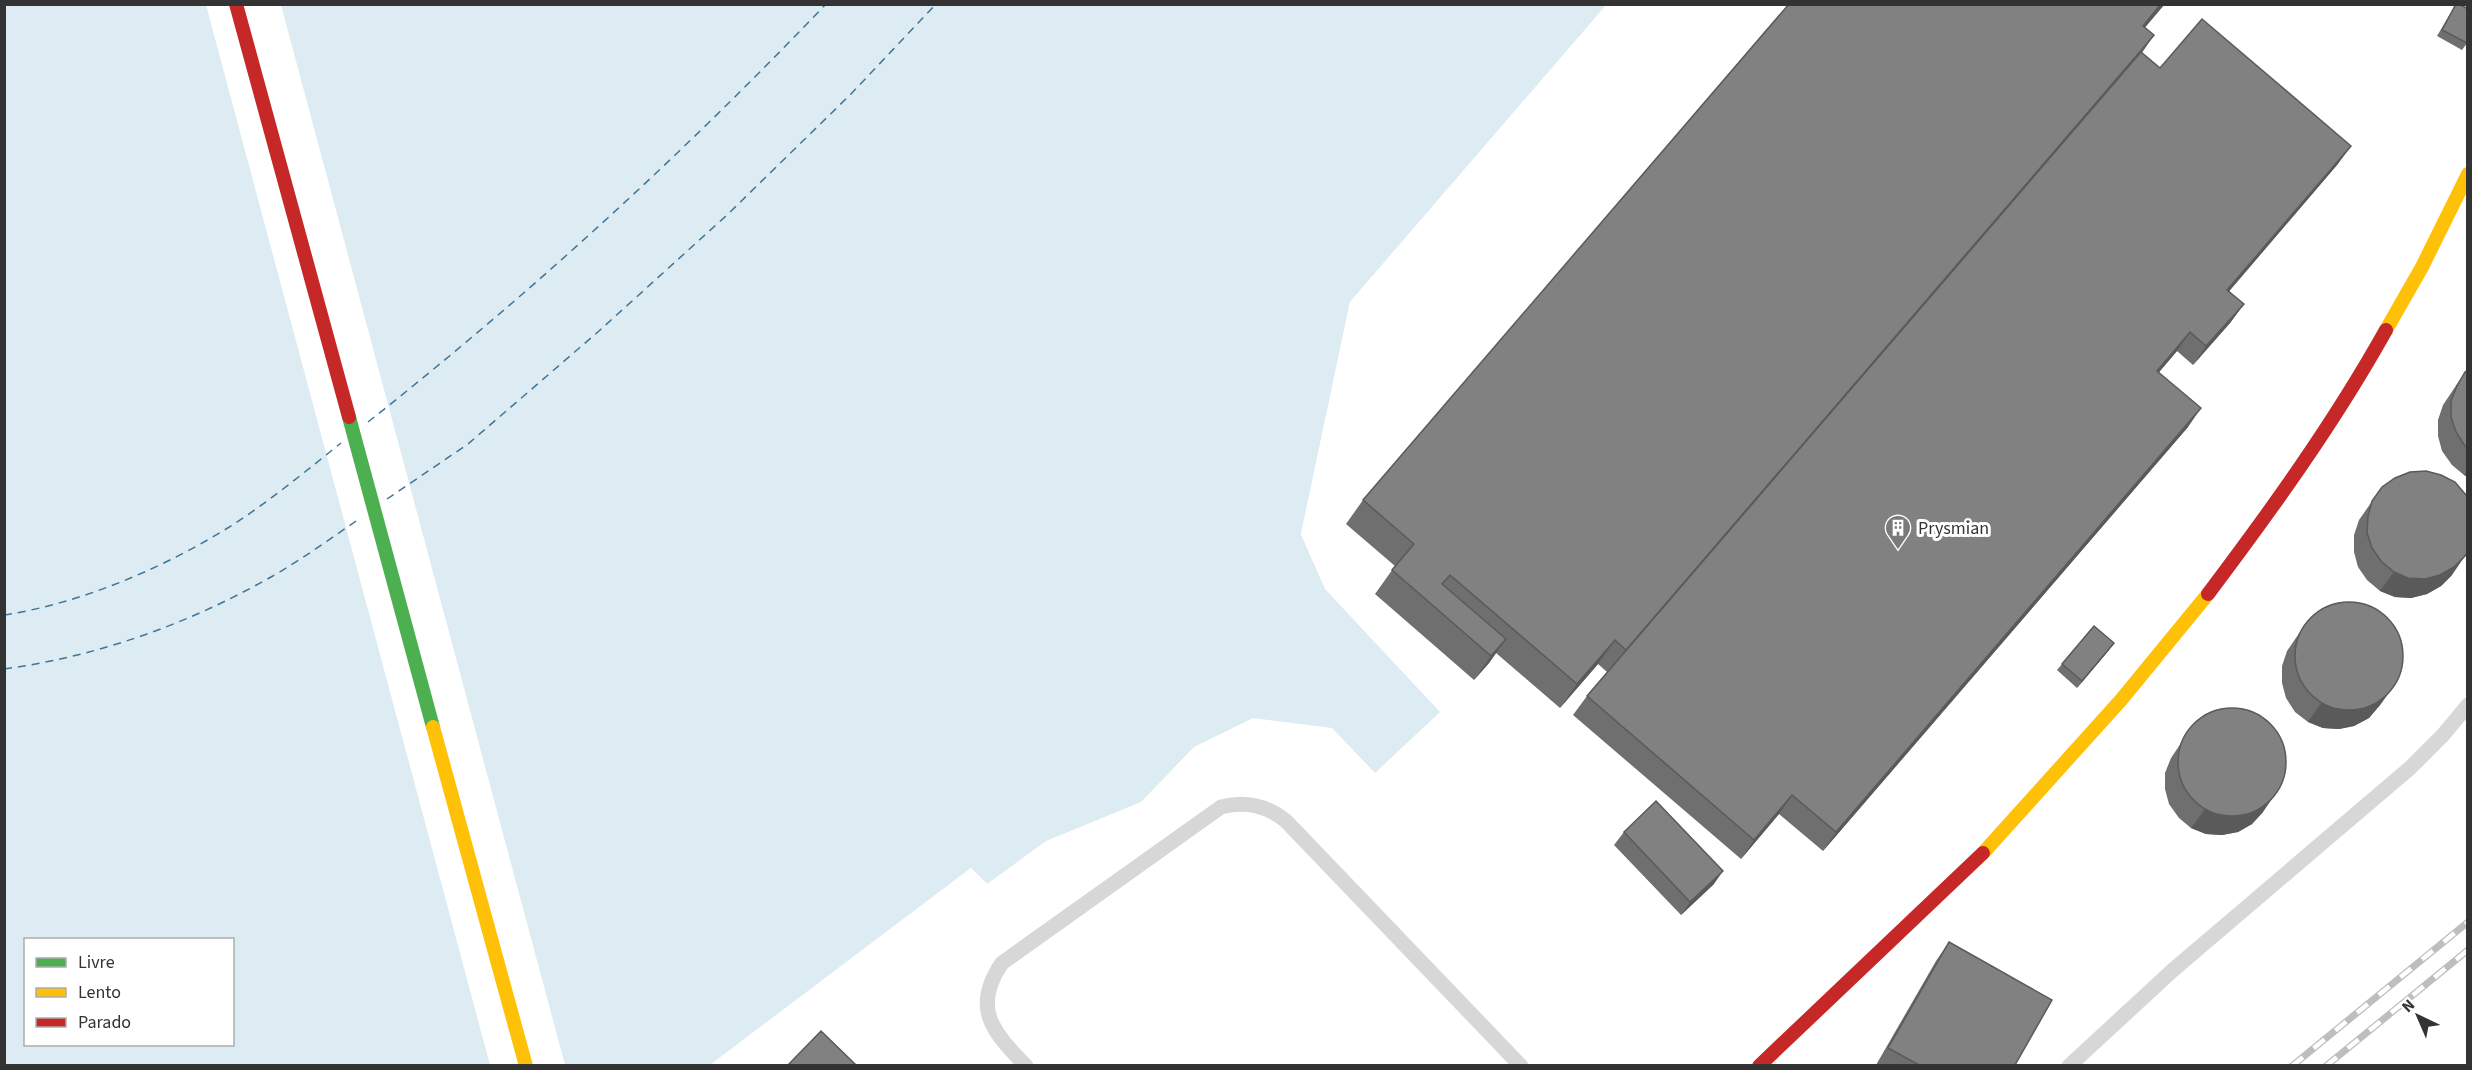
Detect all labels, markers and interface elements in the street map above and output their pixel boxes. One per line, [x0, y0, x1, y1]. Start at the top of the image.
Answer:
building icon: Prysmian [1883, 513, 1913, 551]
place label: Prysmian [1918, 516, 1989, 541]
legend [24, 938, 234, 1046]
text: Livre [78, 950, 115, 975]
text: Lento [78, 980, 121, 1005]
north arrow [2388, 986, 2448, 1046]
text: N [2397, 994, 2420, 1018]
text: Parado [78, 1010, 131, 1035]

